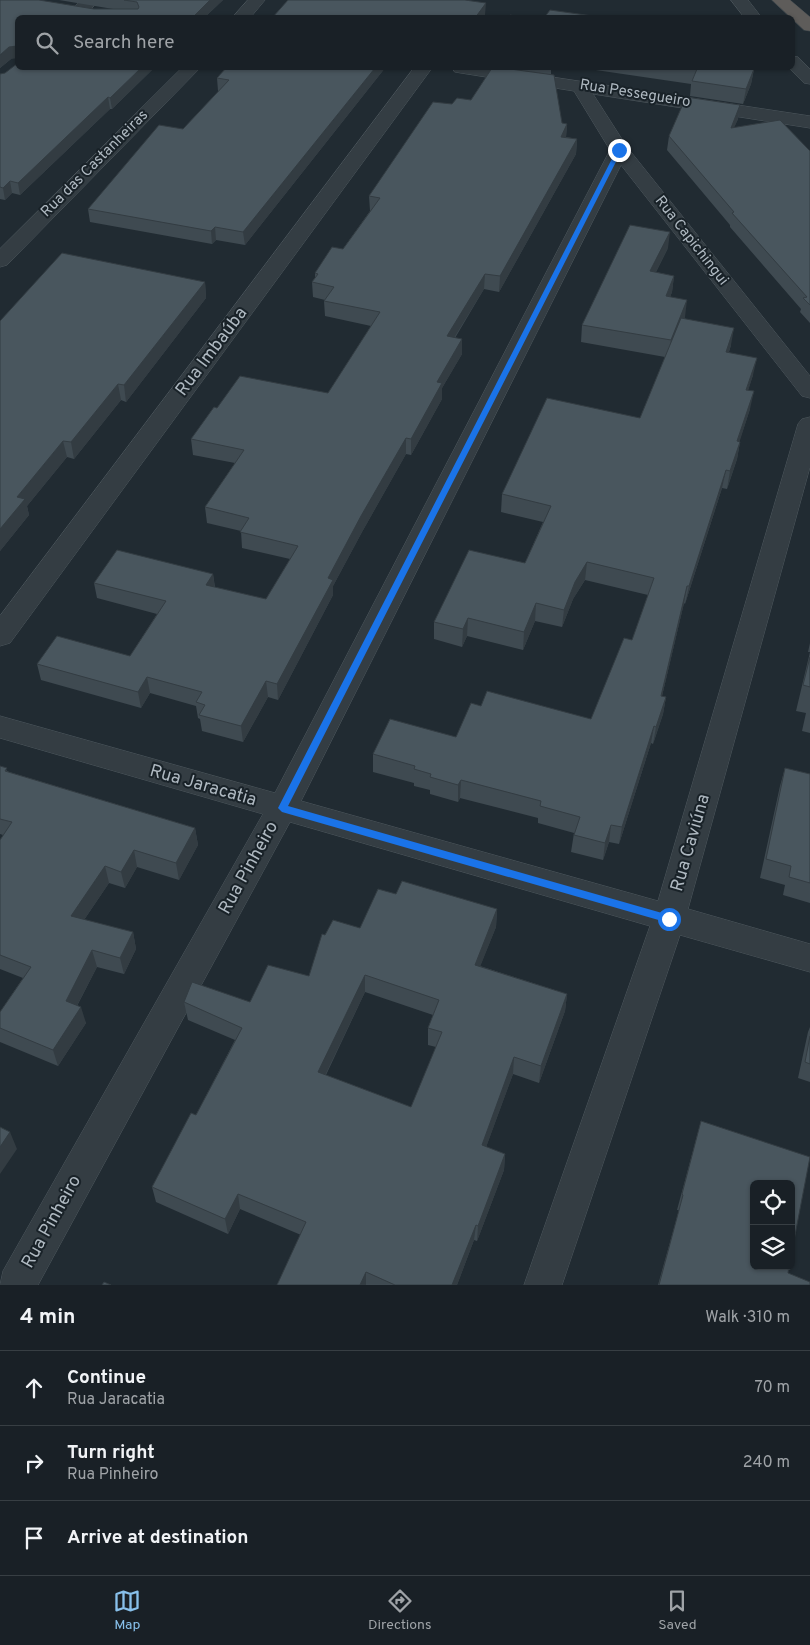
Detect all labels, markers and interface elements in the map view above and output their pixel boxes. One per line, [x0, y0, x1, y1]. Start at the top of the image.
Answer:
search box [15, 15, 795, 70]
icon: search [33, 29, 61, 57]
text: Search here [73, 31, 175, 55]
street label: Rua Pessegueiro [578, 76, 692, 112]
street label: Rua das Castanheiras [37, 106, 153, 222]
route end [608, 139, 631, 162]
street label: Rua Capichingui [650, 192, 732, 290]
street label: Rua Imbaúba [171, 303, 253, 401]
street label: Rua Jaracatia [147, 760, 259, 812]
street label: Rua Caviúna [666, 792, 716, 894]
street label: Rua Pinheiro [214, 817, 284, 919]
route start [658, 908, 681, 931]
street label: Rua Pinheiro [17, 1171, 87, 1273]
map controls [750, 1180, 795, 1270]
button: locate [750, 1180, 795, 1225]
button: layers [750, 1225, 795, 1270]
text: 4 min [20, 1304, 76, 1331]
text: Walk · 310 m [705, 1308, 790, 1328]
text: Continue [67, 1366, 146, 1390]
icon: ahead [20, 1374, 48, 1402]
text: 70 m [755, 1378, 790, 1398]
text: Rua Jaracatia [67, 1390, 165, 1410]
text: Turn right [67, 1441, 155, 1465]
icon: right [20, 1449, 48, 1477]
text: 240 m [743, 1453, 790, 1473]
text: Rua Pinheiro [67, 1465, 159, 1485]
icon: arrive [20, 1524, 48, 1552]
text: Arrive at destination [67, 1526, 248, 1550]
tab: Map [113, 1587, 141, 1634]
tab: Directions [368, 1587, 432, 1634]
tab: Saved [658, 1587, 697, 1634]

